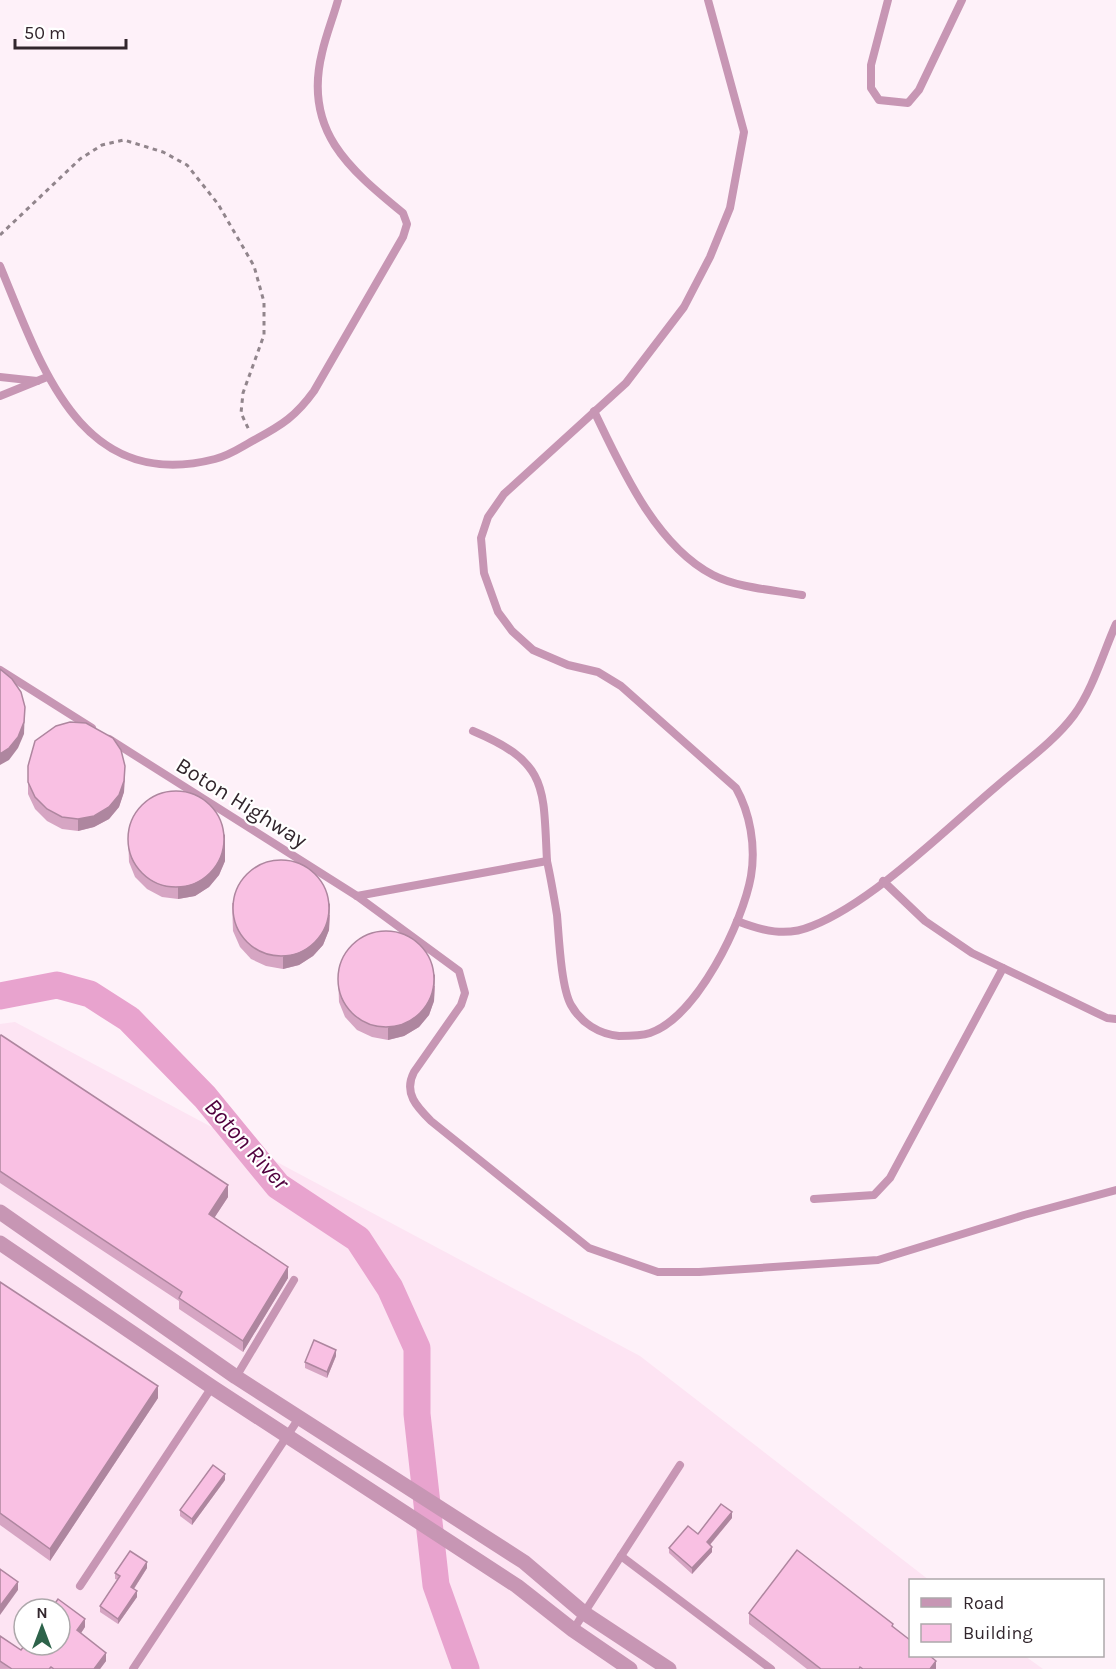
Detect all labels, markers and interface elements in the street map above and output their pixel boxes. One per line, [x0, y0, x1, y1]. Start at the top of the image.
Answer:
scale bar [15, 12, 126, 50]
text: 50 m [24, 22, 66, 44]
street label: Boton Highway [171, 752, 312, 854]
water label: Boton River [199, 1093, 296, 1196]
legend [909, 1579, 1104, 1657]
text: Road [963, 1592, 1004, 1614]
north arrow [12, 1597, 72, 1657]
text: N [36, 1603, 48, 1622]
text: Building [963, 1622, 1033, 1644]

